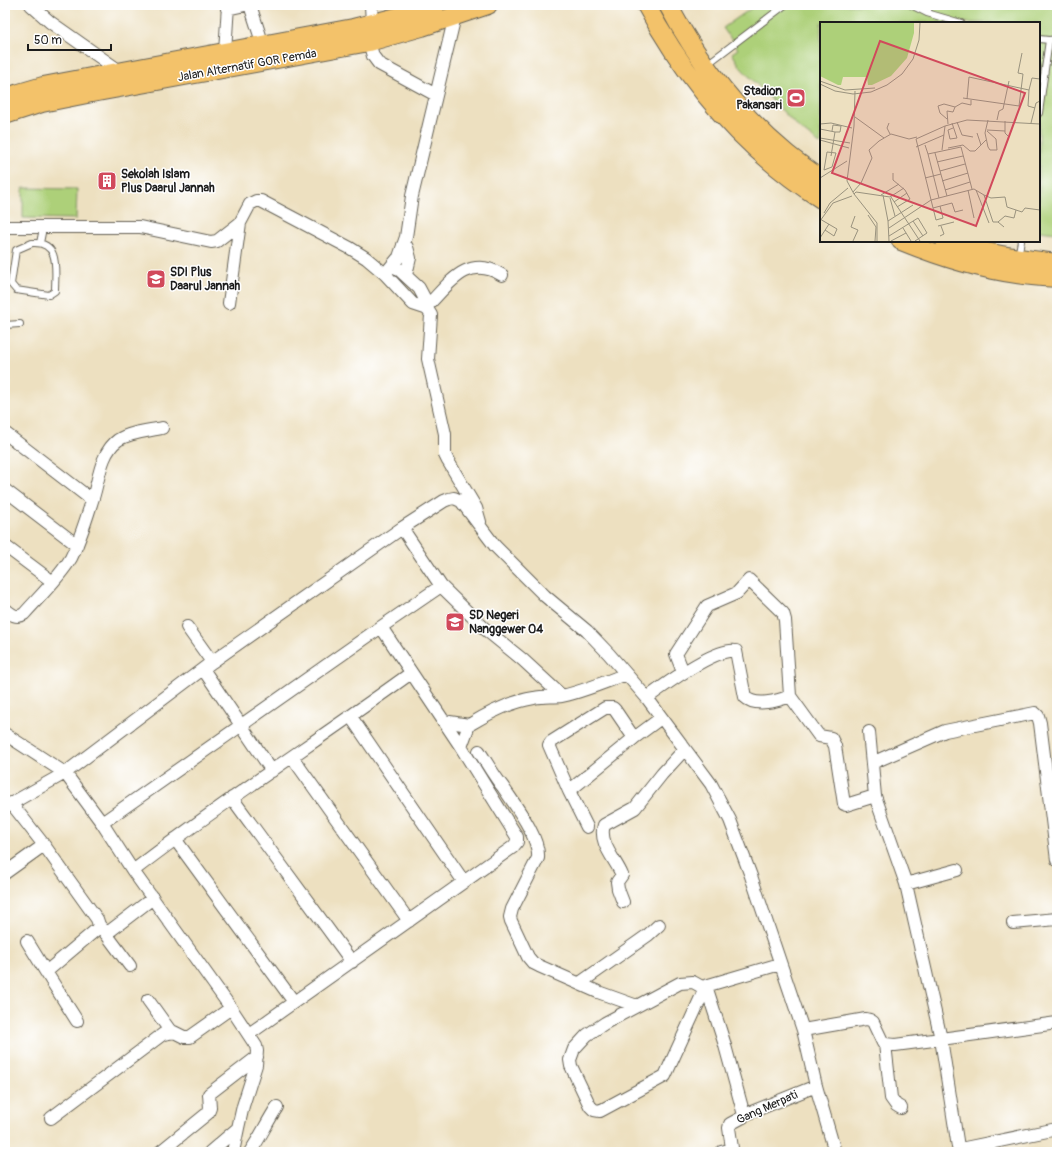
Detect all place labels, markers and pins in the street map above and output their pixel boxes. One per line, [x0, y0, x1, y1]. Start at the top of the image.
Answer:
place label: Stadion Pakansari [736, 84, 782, 113]
sports icon: Stadion Pakansari [785, 87, 807, 109]
place label: Sekolah Islam Plus Daarul Jannah [121, 167, 215, 196]
building icon: Sekolah Islam Plus Daarul Jannah [96, 170, 118, 192]
place label: SDI Plus Daarul Jannah [170, 265, 241, 294]
school or university icon: SDI Plus Daarul Jannah [145, 268, 167, 290]
place label: SD Negeri Nanggewer 04 [469, 608, 543, 637]
school or university icon: SD Negeri Nanggewer 04 [444, 611, 466, 633]

